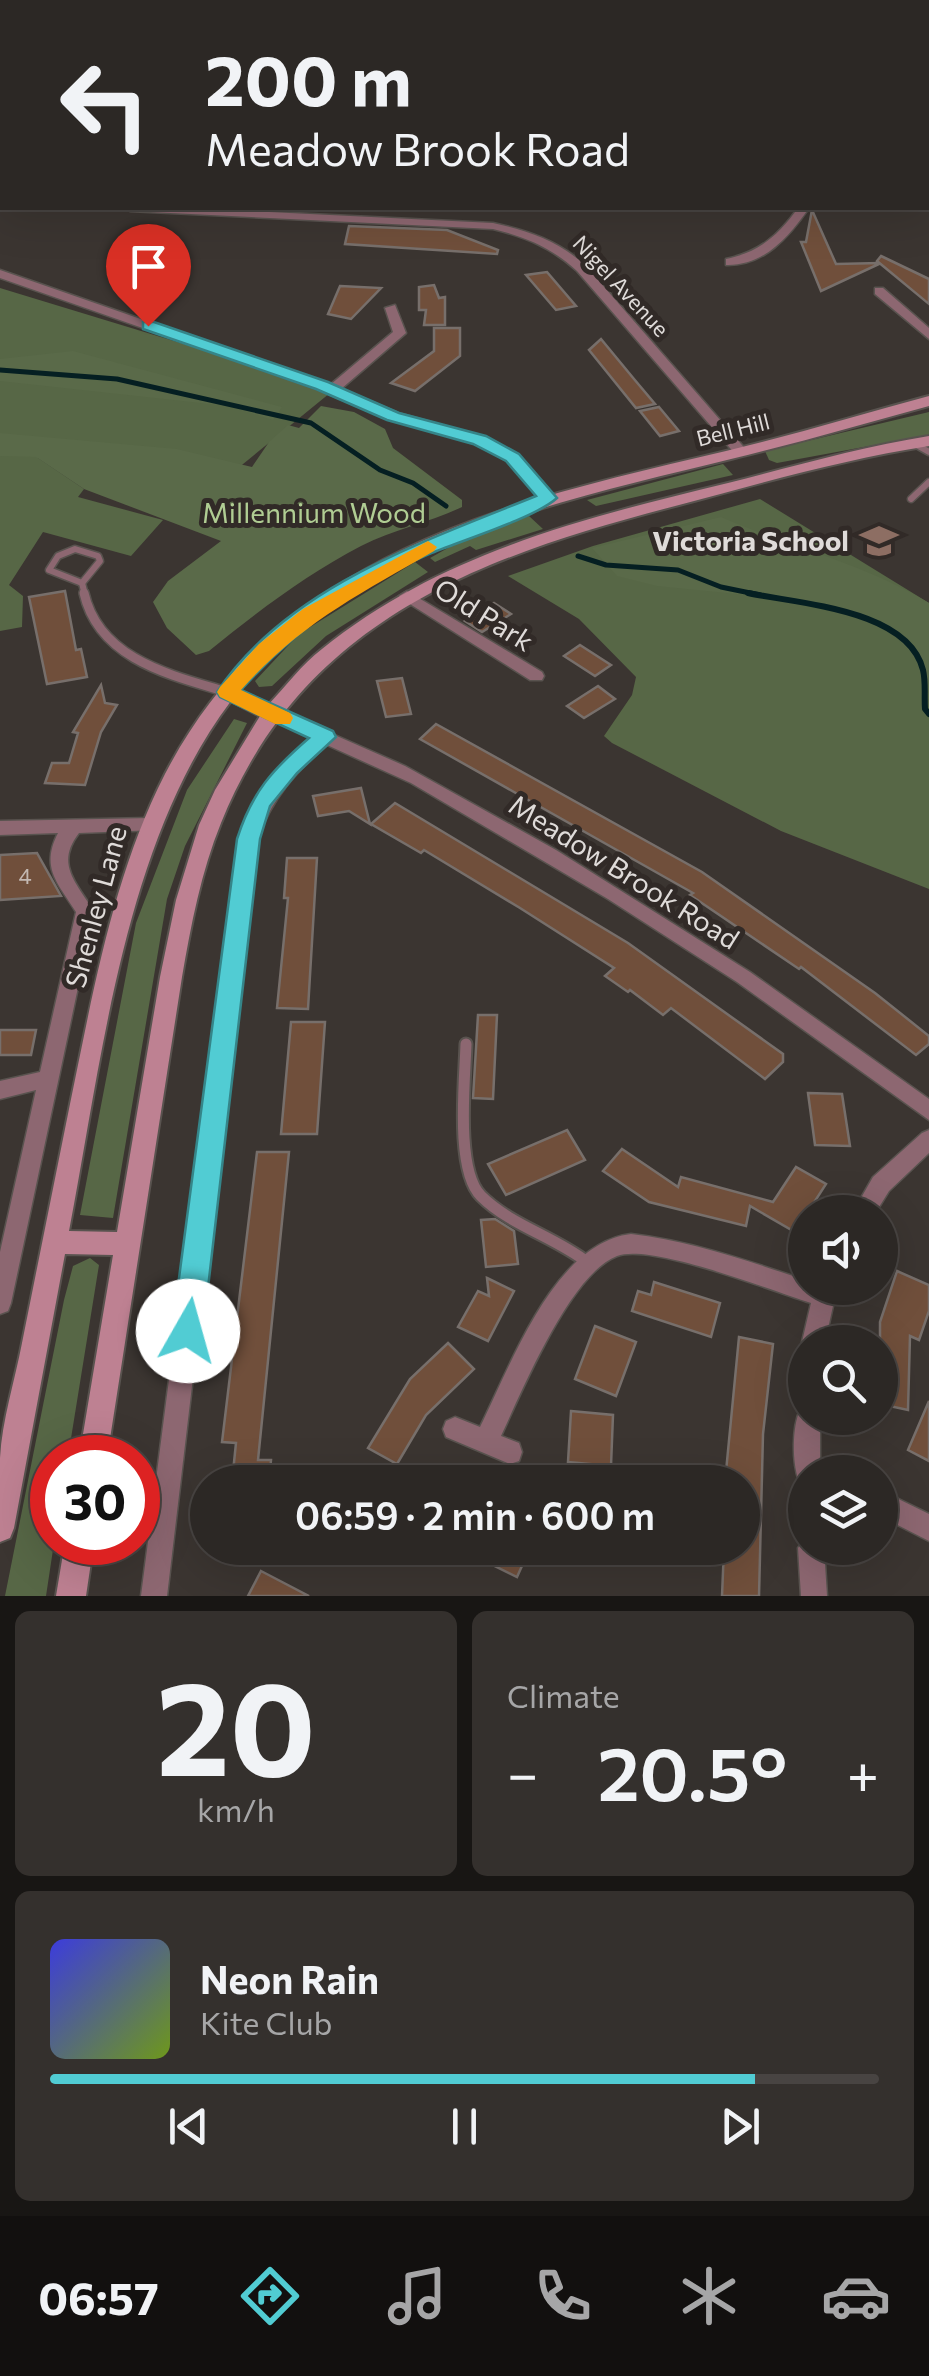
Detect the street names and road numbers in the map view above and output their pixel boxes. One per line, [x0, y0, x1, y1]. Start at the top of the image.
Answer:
street label: Nigel Avenue [568, 229, 675, 342]
street label: Bell Hill [693, 407, 772, 452]
street label: Old Park [429, 571, 540, 658]
street label: Meadow Brook Road [503, 787, 746, 956]
street label: Shenley Lane [57, 822, 133, 991]

